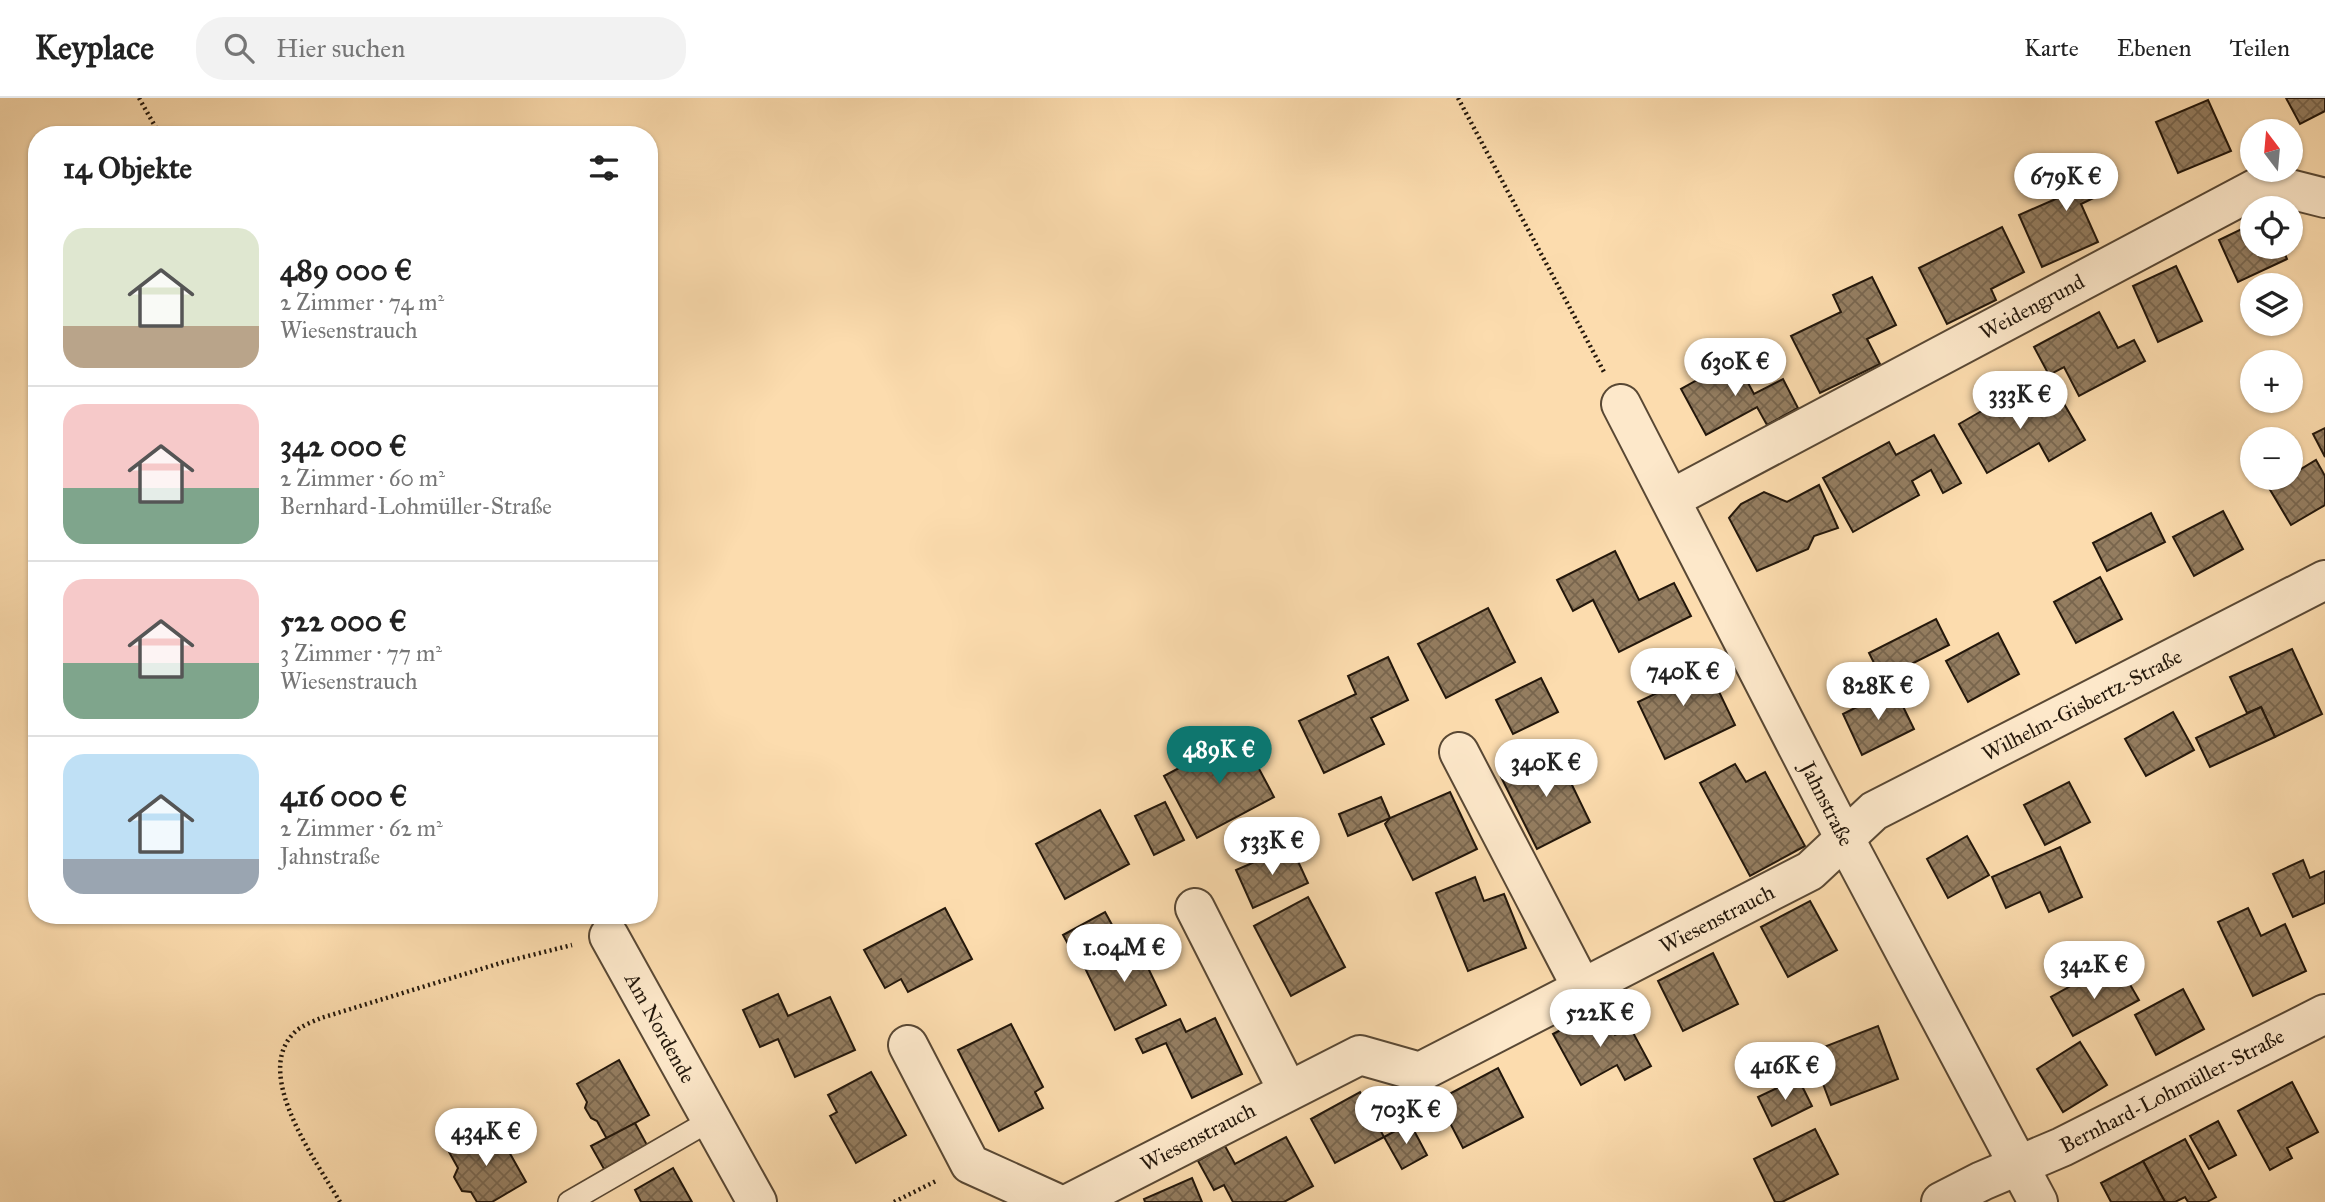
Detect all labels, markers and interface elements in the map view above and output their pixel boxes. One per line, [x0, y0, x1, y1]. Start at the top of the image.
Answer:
search box [196, 17, 686, 80]
text: Keyplace [35, 28, 154, 68]
icon: search [220, 29, 258, 67]
text: Hier suchen [276, 32, 405, 64]
text: Karte [2024, 33, 2079, 63]
text: Ebenen [2117, 33, 2192, 63]
text: Teilen [2230, 33, 2290, 63]
north arrow [2240, 119, 2303, 182]
map controls [2240, 119, 2303, 490]
icon: filters [585, 149, 623, 187]
text: 14 Objekte [63, 150, 192, 186]
pin: 679K € [2009, 153, 2123, 213]
text: 679K € [2030, 162, 2102, 190]
button: locate [2240, 196, 2303, 259]
text: 489 000 € [280, 252, 412, 288]
icon: home [119, 256, 203, 340]
street label: Weidengrund [1975, 268, 2089, 345]
button: layers [2240, 273, 2303, 336]
text: 2 Zimmer · 74 m² [280, 288, 444, 316]
text: Wiesenstrauch [280, 316, 418, 344]
pin: 630K € [1678, 338, 1792, 398]
text: 630K € [1700, 347, 1770, 375]
button: + [2240, 350, 2303, 413]
pin: 333K € [1963, 372, 2077, 431]
text: 333K € [1989, 380, 2051, 408]
button: − [2240, 427, 2303, 490]
text: 342 000 € [280, 428, 407, 464]
icon: home [119, 432, 203, 516]
text: 2 Zimmer · 60 m² [280, 464, 445, 492]
text: Bernhard-Lohmüller-Straße [280, 492, 552, 520]
text: 522 000 € [280, 603, 407, 639]
icon: home [119, 607, 203, 691]
text: 3 Zimmer · 77 m² [280, 639, 442, 667]
street label: Wilhelm-Gisbertz-Straße [1978, 643, 2187, 767]
pin: 740K € [1626, 648, 1740, 708]
text: 740K € [1646, 657, 1720, 685]
pin: 828K € [1821, 662, 1935, 722]
text: Wiesenstrauch [280, 667, 418, 695]
text: 828K € [1842, 671, 1914, 699]
pin: 489K € [1162, 726, 1276, 786]
text: 489K € [1183, 735, 1255, 763]
pin: 340K € [1489, 740, 1603, 799]
text: 340K € [1511, 748, 1581, 776]
street label: Jahnstraße [1794, 756, 1859, 851]
text: 416 000 € [280, 778, 407, 814]
icon: home [119, 782, 203, 866]
text: 2 Zimmer · 62 m² [280, 814, 443, 842]
pin: 533K € [1215, 818, 1329, 877]
text: 533K € [1240, 826, 1304, 854]
text: Jahnstraße [280, 842, 380, 870]
street label: Wiesenstrauch [1655, 879, 1779, 959]
pin: 1.04M € [1059, 924, 1189, 984]
text: 1.04M € [1083, 933, 1165, 961]
pin: 342K € [2037, 942, 2151, 1001]
text: 342K € [2060, 950, 2128, 978]
street label: Am Nordende [619, 967, 701, 1088]
pin: 522K € [1543, 990, 1657, 1049]
text: 522K € [1566, 998, 1634, 1026]
street label: Bernhard-Lohmüller-Straße [2055, 1023, 2289, 1159]
pin: 416K € [1728, 1042, 1842, 1102]
text: 416K € [1751, 1051, 1819, 1079]
pin: 703K € [1349, 1086, 1463, 1146]
text: 703K € [1371, 1095, 1441, 1123]
street label: Wiesenstrauch [1136, 1097, 1260, 1177]
pin: 434K € [429, 1108, 543, 1168]
text: 434K € [451, 1117, 521, 1145]

